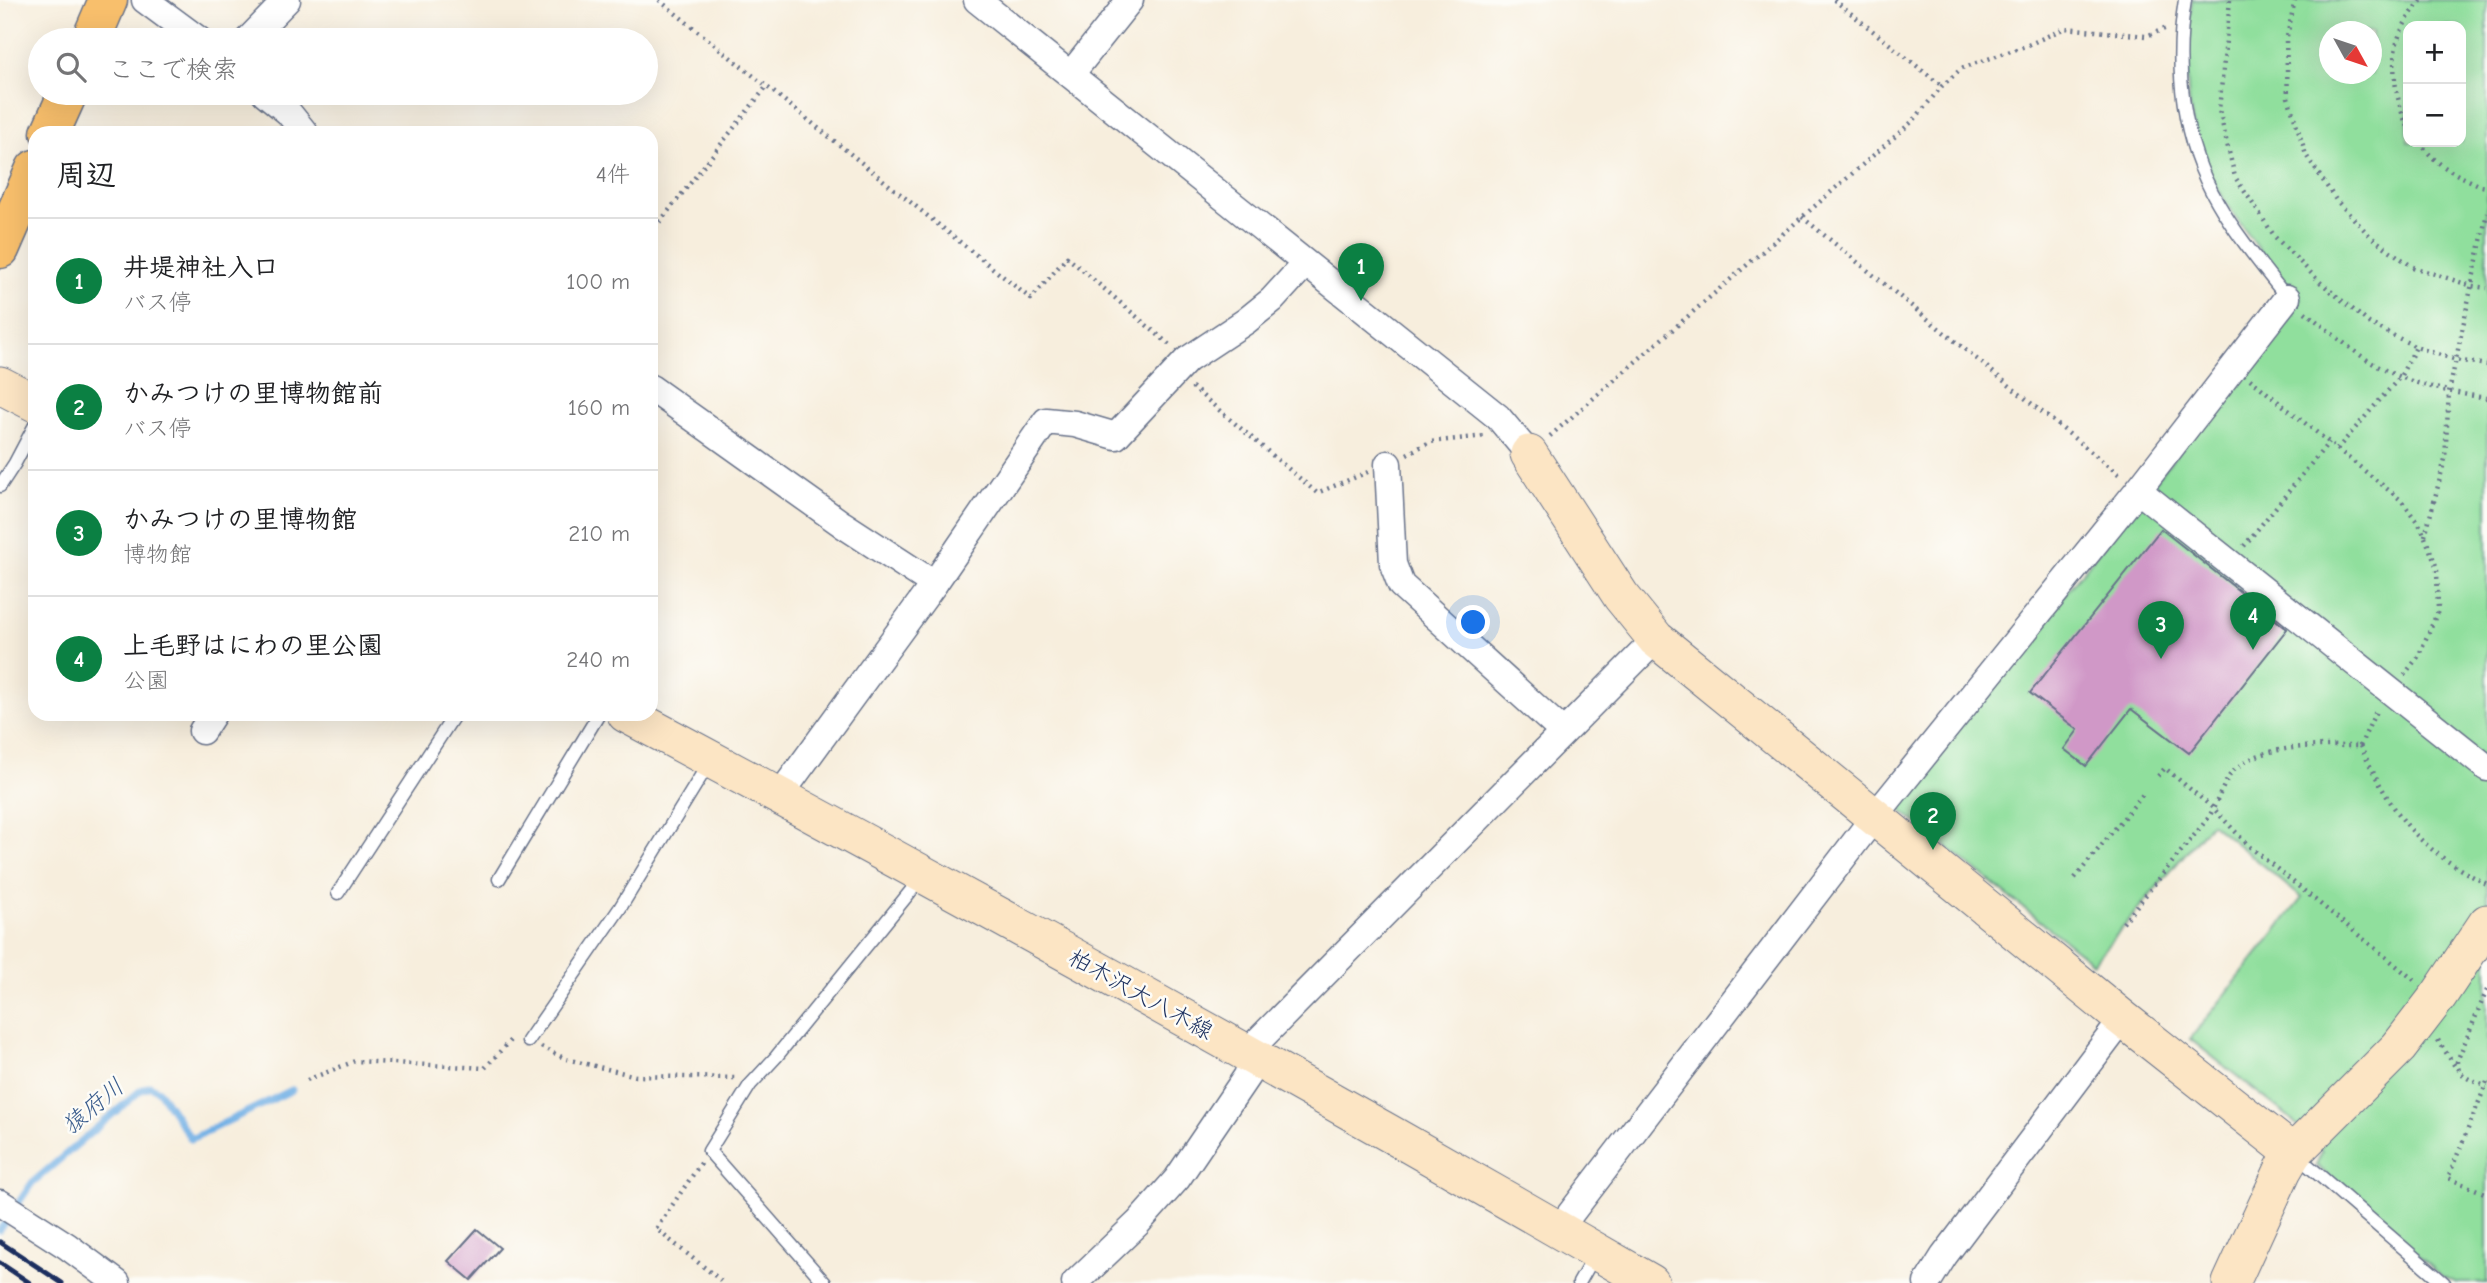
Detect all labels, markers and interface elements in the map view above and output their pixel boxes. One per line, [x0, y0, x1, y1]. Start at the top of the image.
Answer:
north arrow [2319, 21, 2382, 84]
map controls [2403, 21, 2466, 147]
button: + [2403, 21, 2466, 84]
search box [28, 28, 658, 105]
icon: search [52, 48, 90, 86]
text: ここで検索 [108, 55, 238, 85]
button: − [2403, 84, 2466, 147]
text: 周辺 [56, 158, 116, 193]
text: 4件 [596, 161, 630, 188]
pin: 1 [1338, 243, 1384, 301]
text: 井堤神社入口 [123, 253, 279, 283]
text: 1 [74, 268, 84, 295]
text: 100 m [566, 268, 630, 295]
text: バス停 [123, 289, 192, 316]
text: かみつけの里博物館前 [123, 379, 383, 409]
text: 2 [73, 394, 85, 421]
text: 160 m [568, 394, 630, 421]
text: バス停 [123, 415, 192, 442]
text: かみつけの里博物館 [123, 505, 357, 535]
text: 3 [73, 520, 85, 547]
text: 210 m [568, 520, 630, 547]
text: 博物館 [123, 541, 192, 568]
pin: 4 [2230, 592, 2276, 650]
pin: 3 [2138, 601, 2184, 659]
your location [1456, 605, 1490, 639]
text: 上毛野はにわの里公園 [123, 631, 383, 661]
text: 4 [74, 646, 84, 673]
text: 240 m [566, 646, 630, 673]
text: 公園 [123, 667, 169, 694]
pin: 2 [1910, 792, 1956, 850]
street label: 柏木沢大八木線 [1064, 944, 1218, 1045]
water label: 猿府川 [56, 1072, 130, 1140]

